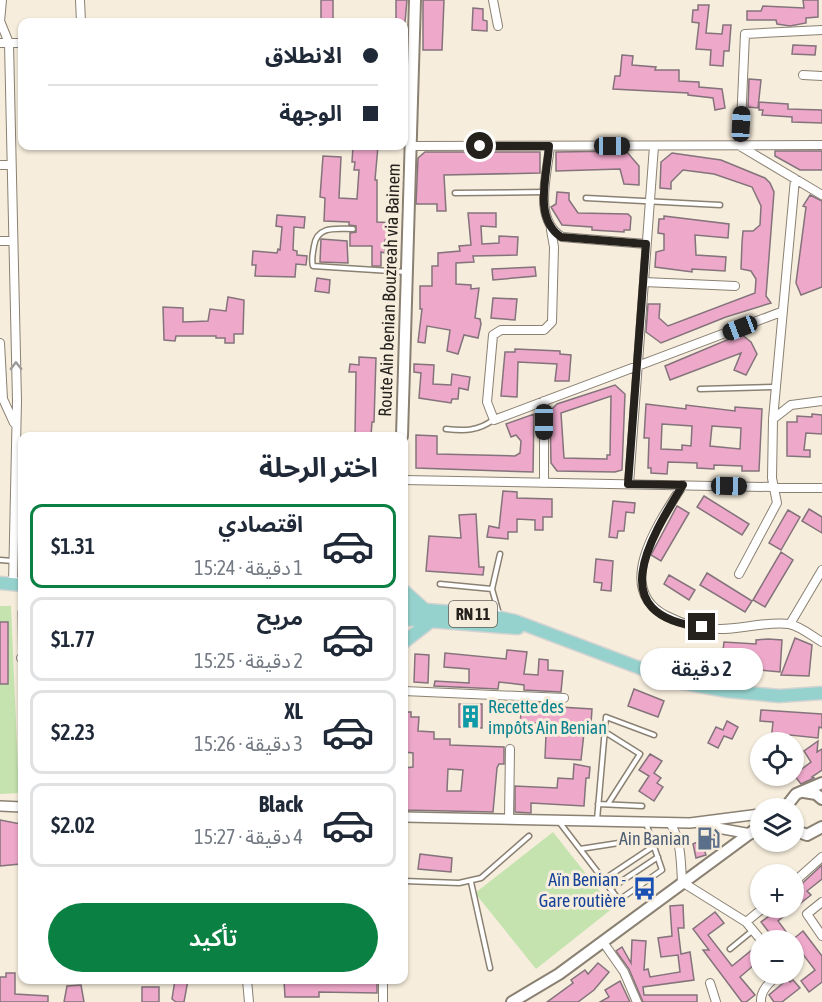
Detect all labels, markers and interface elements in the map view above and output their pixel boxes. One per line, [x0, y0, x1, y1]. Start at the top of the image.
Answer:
text: الانطلاق [265, 42, 342, 68]
text: الوجهة [279, 100, 342, 126]
car [731, 106, 751, 142]
route start [466, 132, 493, 159]
car [594, 137, 630, 155]
street label: Route Ain benian Bouzreah via Bainem [374, 163, 404, 417]
car [720, 313, 760, 343]
one-way arrow [10, 361, 22, 370]
car [535, 404, 553, 440]
text: اختر الرحلة [259, 452, 378, 483]
car [711, 477, 747, 495]
text: اقتصادي [218, 511, 303, 537]
icon: car [321, 519, 375, 573]
text: $1.31 [51, 533, 95, 559]
text: 1 دقيقة · 15:24 [194, 556, 303, 579]
road number: RN 11 [449, 601, 497, 627]
text: مريح [257, 604, 303, 630]
icon: car [321, 612, 375, 666]
route end [688, 613, 715, 640]
text: $1.77 [51, 626, 95, 652]
callout: 2 دقيقة [640, 648, 764, 690]
text: 2 دقيقة · 15:25 [194, 649, 303, 672]
text: 2 دقيقة [671, 657, 732, 680]
place label: Recette des impôts Ain Benian [488, 696, 607, 738]
text: XL [285, 698, 303, 724]
building icon: Recette des impôts Ain Benian [457, 703, 483, 729]
icon: car [321, 705, 375, 759]
text: $2.23 [51, 719, 95, 745]
text: 3 دقيقة · 15:26 [194, 732, 303, 755]
map controls [750, 732, 804, 984]
button: locate [750, 732, 804, 786]
text: Black [259, 791, 303, 817]
icon: car [321, 798, 375, 852]
button: layers [750, 798, 804, 852]
text: $2.02 [51, 812, 95, 838]
text: 4 دقيقة · 15:27 [194, 825, 303, 848]
fuel station icon: Ain Banian [695, 825, 721, 851]
place label: Ain Banian [619, 828, 690, 849]
button: + [750, 864, 804, 918]
place label: Aïn Benian - Gare routière [539, 869, 626, 911]
bus stop icon: Aïn Benian - Gare routière [631, 876, 657, 902]
button: تأكيد [48, 903, 378, 972]
button: − [750, 930, 804, 984]

